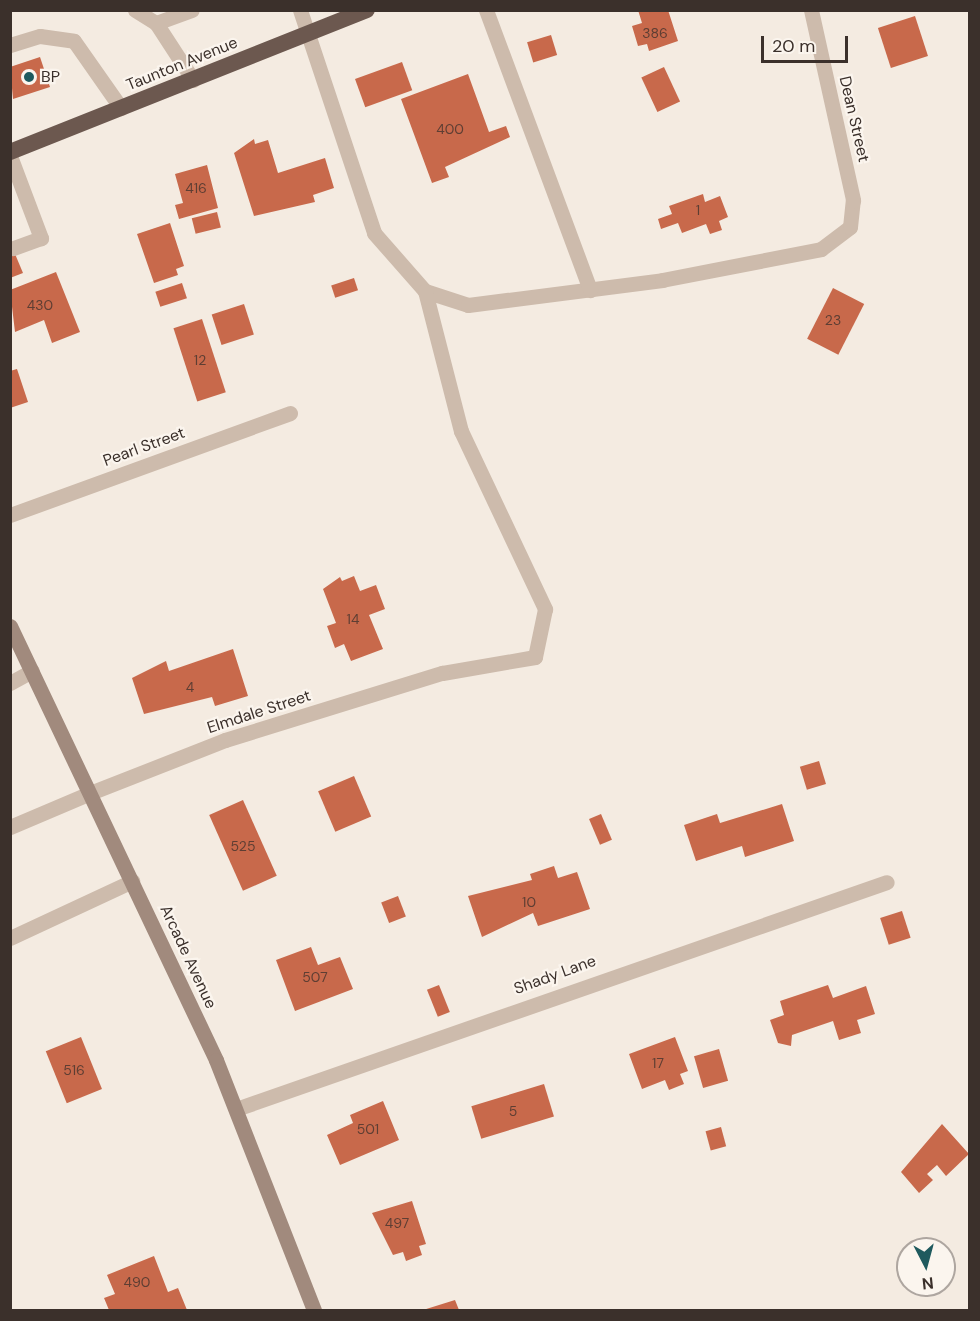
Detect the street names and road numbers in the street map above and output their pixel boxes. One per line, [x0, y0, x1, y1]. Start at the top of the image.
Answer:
street label: Taunton Avenue [124, 33, 240, 95]
street label: Dean Street [835, 74, 873, 164]
street label: Pearl Street [100, 423, 188, 471]
street label: Elmdale Street [205, 686, 313, 738]
street label: Arcade Avenue [156, 902, 220, 1012]
street label: Shady Lane [511, 951, 599, 999]

